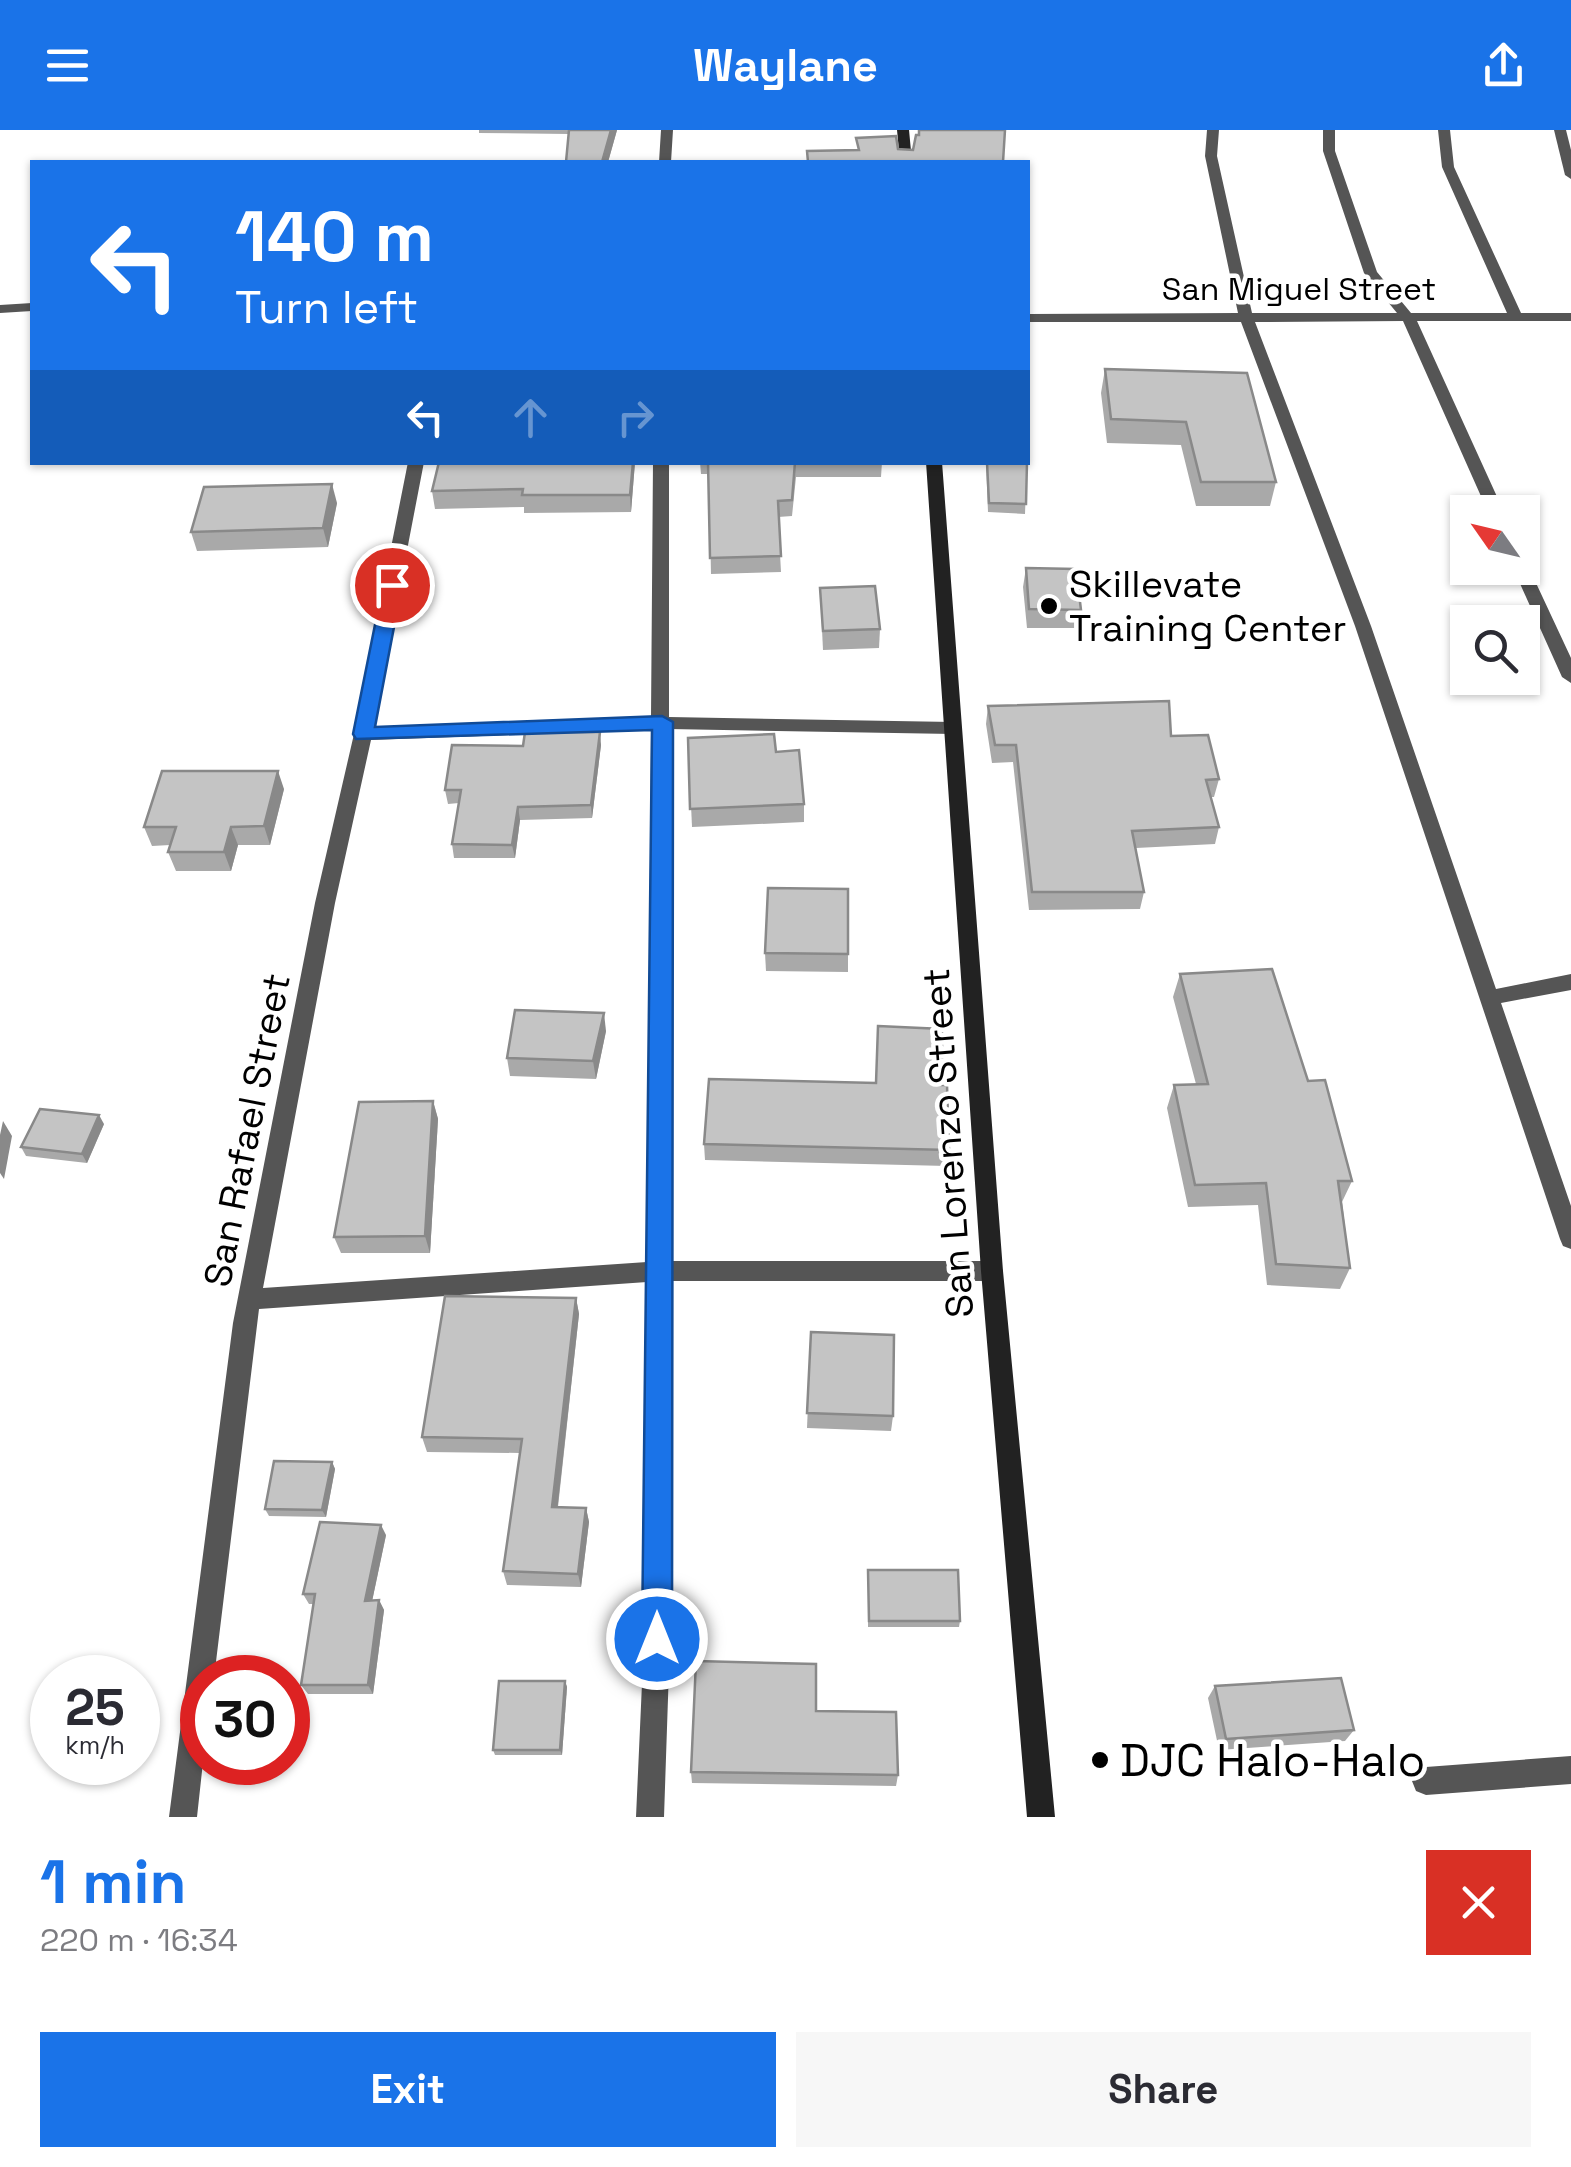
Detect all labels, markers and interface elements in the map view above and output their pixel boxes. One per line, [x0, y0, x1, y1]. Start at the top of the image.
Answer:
text: Waylane [693, 37, 878, 94]
icon: menu [40, 38, 95, 93]
icon: share [1476, 38, 1531, 93]
text: 140 m [235, 192, 434, 281]
icon: left [70, 200, 200, 330]
street label: San Miguel Street [1162, 269, 1436, 309]
text: Turn left [235, 279, 418, 336]
icon: left [398, 390, 453, 445]
icon: ahead [503, 390, 558, 445]
icon: right [608, 390, 663, 445]
north arrow [1450, 495, 1540, 585]
map controls [1450, 495, 1540, 695]
pin [350, 543, 435, 628]
icon: arrive [365, 558, 420, 613]
place label: Skillevate Training Center [1069, 560, 1347, 652]
marker: Skillevate Training Center [1038, 595, 1060, 617]
button: search [1450, 605, 1540, 695]
street label: San Lorenzo Street [912, 967, 984, 1319]
street label: San Rafael Street [193, 969, 301, 1291]
position arrow [605, 1587, 709, 1691]
speed limit sign: 30 [180, 1655, 310, 1785]
text: 25 [65, 1676, 125, 1740]
text: km/h [65, 1729, 125, 1761]
place label: DJC Halo-Halo [1120, 1732, 1425, 1789]
marker: DJC Halo-Halo [1089, 1749, 1111, 1771]
text: 1 min [40, 1844, 187, 1921]
button: close [1426, 1850, 1531, 1955]
text: 220 m · 16:34 [40, 1920, 238, 1960]
button: Exit [40, 2032, 776, 2147]
button: Share [796, 2032, 1531, 2147]

